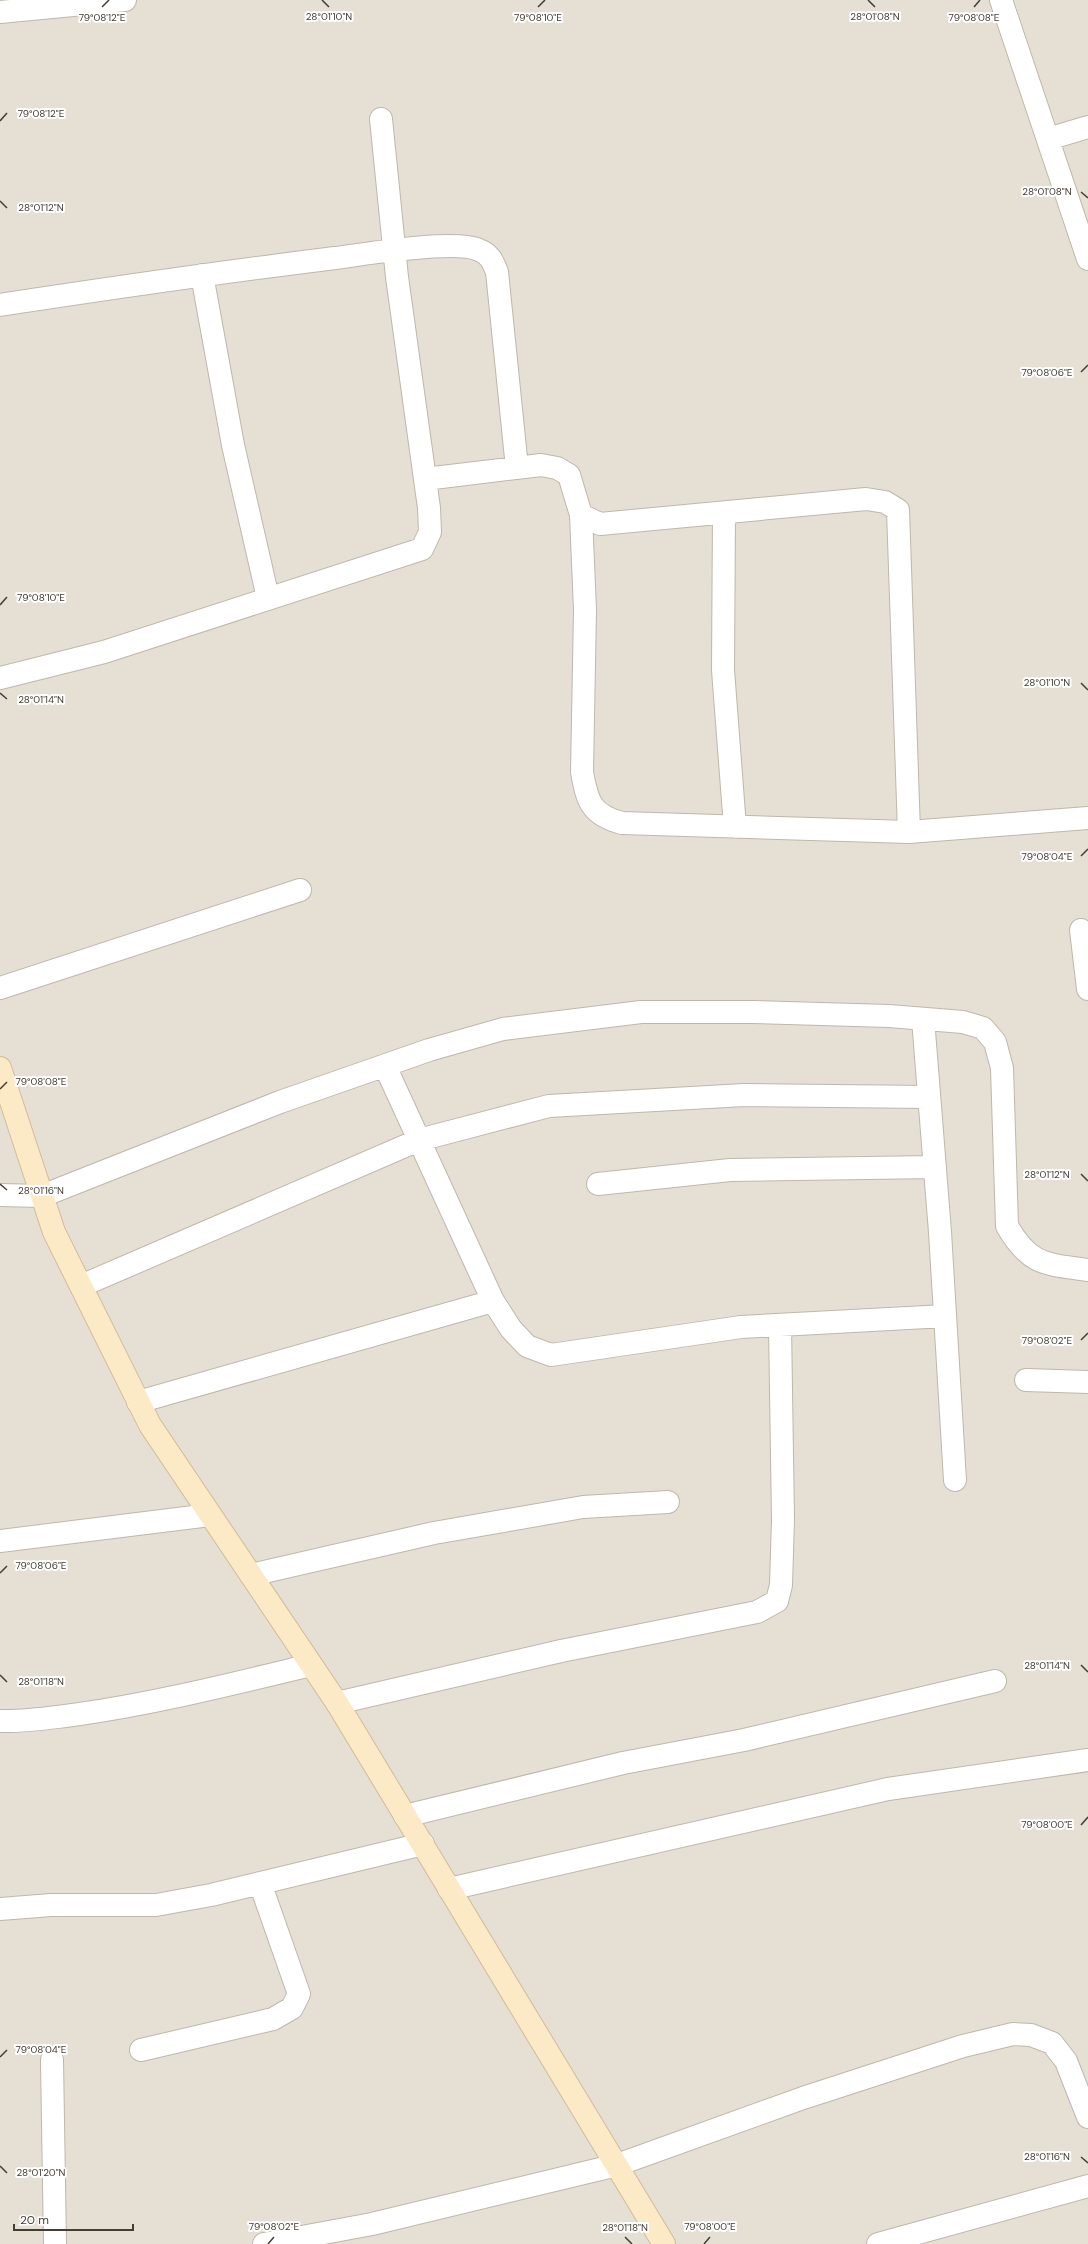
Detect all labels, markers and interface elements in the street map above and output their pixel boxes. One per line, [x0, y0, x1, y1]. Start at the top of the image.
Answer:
text: 28°01'10"N [306, 10, 352, 23]
text: 28°01'08"N [850, 10, 900, 23]
text: 79°08'12"E [79, 11, 126, 24]
text: 79°08'10"E [514, 11, 562, 24]
text: 79°08'08"E [949, 11, 1000, 24]
text: 79°08'12"E [18, 107, 65, 120]
text: 28°01'08"N [1022, 185, 1072, 198]
text: 28°01'12"N [18, 201, 64, 214]
text: 79°08'06"E [1022, 366, 1073, 379]
text: 79°08'10"E [17, 591, 65, 604]
text: 28°01'10"N [1024, 676, 1070, 689]
text: 28°01'14"N [18, 693, 64, 706]
text: 79°08'04"E [1022, 850, 1073, 863]
text: 79°08'08"E [16, 1075, 67, 1088]
text: 28°01'12"N [1024, 1168, 1070, 1181]
text: 28°01'16"N [18, 1184, 64, 1197]
text: 79°08'02"E [1022, 1334, 1073, 1347]
text: 79°08'06"E [16, 1559, 67, 1572]
text: 28°01'14"N [1024, 1659, 1070, 1672]
text: 28°01'18"N [18, 1675, 64, 1688]
text: 79°08'00"E [1021, 1818, 1073, 1831]
text: 79°08'04"E [16, 2043, 67, 2056]
text: 28°01'16"N [1024, 2150, 1070, 2163]
text: 28°01'20"N [17, 2166, 66, 2179]
scale bar [14, 2206, 133, 2232]
text: 20 m [20, 2212, 49, 2228]
text: 79°08'02"E [249, 2220, 300, 2233]
text: 79°08'00"E [684, 2220, 736, 2233]
text: 28°01'18"N [602, 2221, 648, 2234]

